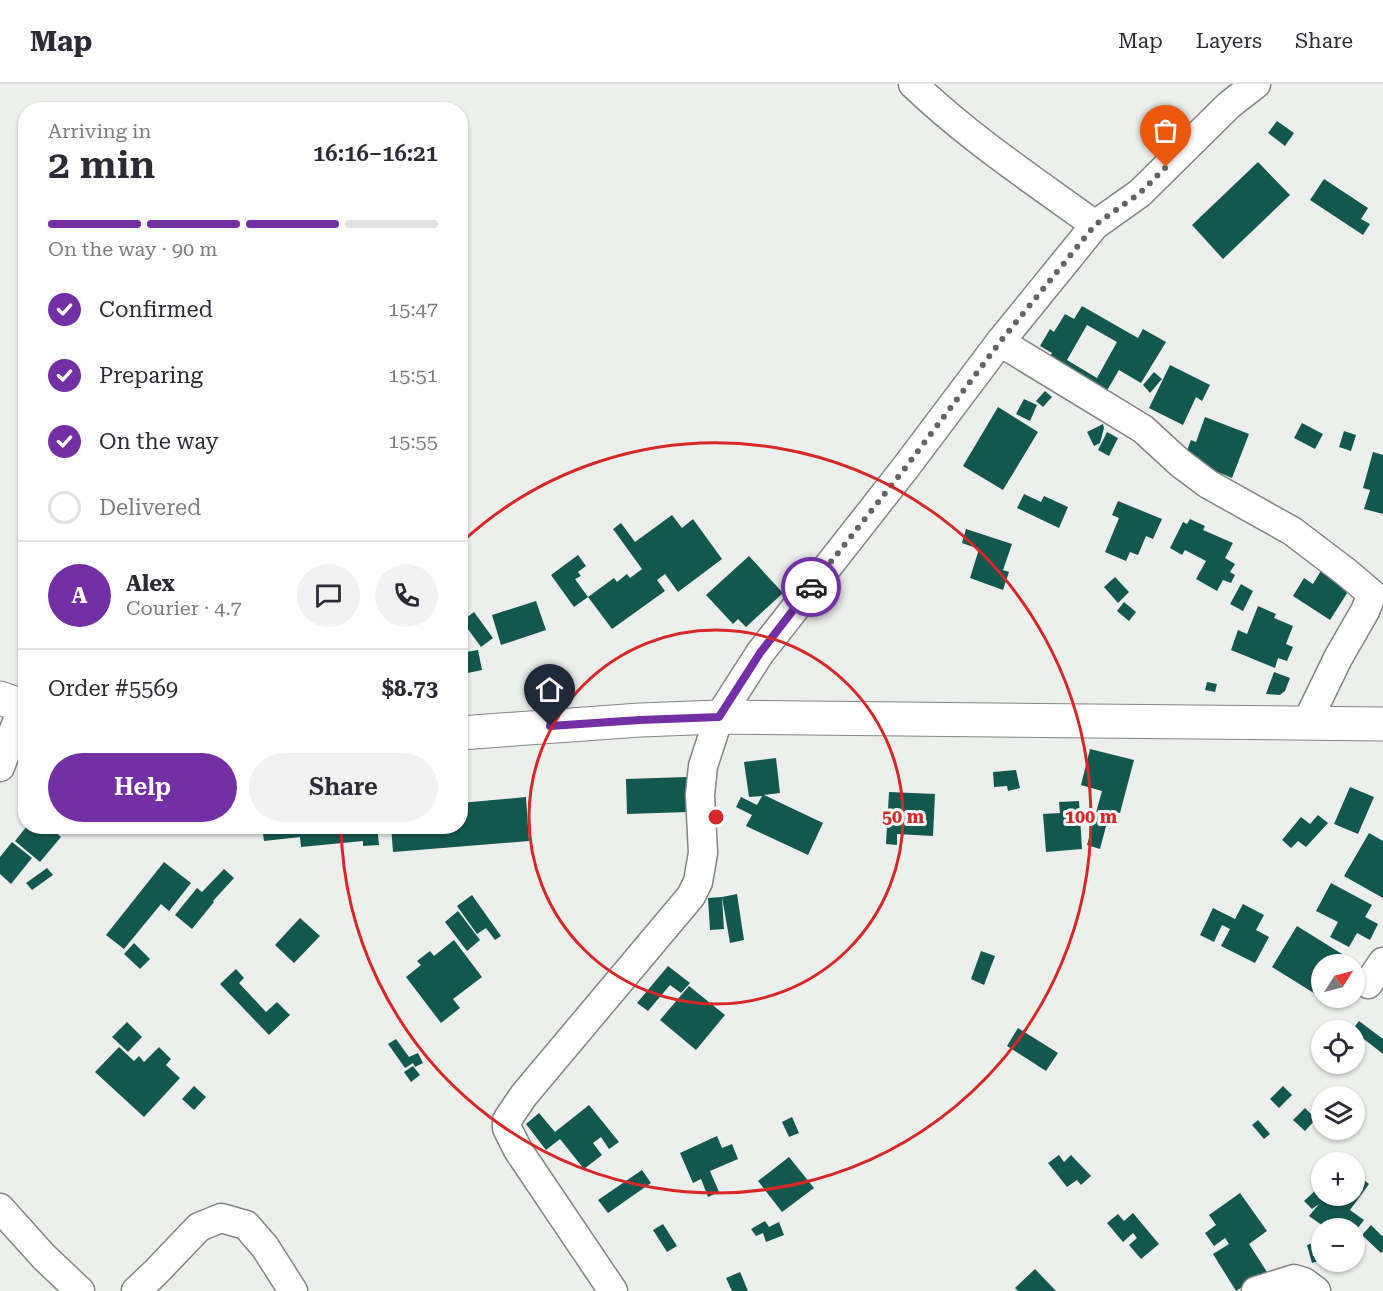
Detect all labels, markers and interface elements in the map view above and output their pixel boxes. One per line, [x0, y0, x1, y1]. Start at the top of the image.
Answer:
text: Map [30, 25, 92, 58]
text: Map [1118, 29, 1163, 53]
text: Layers [1196, 29, 1262, 53]
text: Share [1295, 29, 1353, 53]
pin [1140, 105, 1191, 167]
icon: bag [1149, 114, 1182, 147]
text: Arriving in [48, 119, 151, 143]
text: 16:16–16:21 [313, 141, 438, 166]
text: 2 min [48, 142, 155, 188]
text: On the way · 90 m [48, 237, 218, 261]
icon: check [48, 293, 81, 326]
text: Confirmed [99, 297, 213, 322]
text: 15:47 [388, 297, 438, 321]
icon: check [48, 359, 81, 392]
text: Preparing [99, 363, 203, 388]
text: 15:51 [388, 363, 438, 387]
icon: check [48, 425, 81, 458]
text: On the way [99, 429, 219, 454]
text: 15:55 [388, 429, 438, 453]
text: Delivered [99, 495, 201, 520]
courier [781, 557, 841, 617]
button: chat [297, 564, 360, 627]
button: phone [375, 564, 438, 627]
text: Alex [126, 571, 175, 596]
icon: car [795, 571, 828, 604]
text: A [72, 583, 87, 608]
text: Courier · 4.7 [126, 596, 242, 620]
pin [524, 664, 575, 726]
icon: home [533, 673, 566, 706]
text: Order #5569 [48, 676, 178, 701]
text: $8.73 [382, 676, 438, 701]
button: Help [48, 753, 237, 822]
button: Share [249, 753, 438, 822]
text: 50 m [882, 806, 925, 827]
text: 100 m [1065, 806, 1118, 827]
centre of rings [706, 807, 726, 827]
north arrow [1311, 954, 1365, 1008]
map controls [1311, 954, 1365, 1272]
button: locate [1311, 1020, 1365, 1074]
button: layers [1311, 1086, 1365, 1140]
button: + [1311, 1152, 1365, 1206]
button: − [1311, 1218, 1365, 1272]

